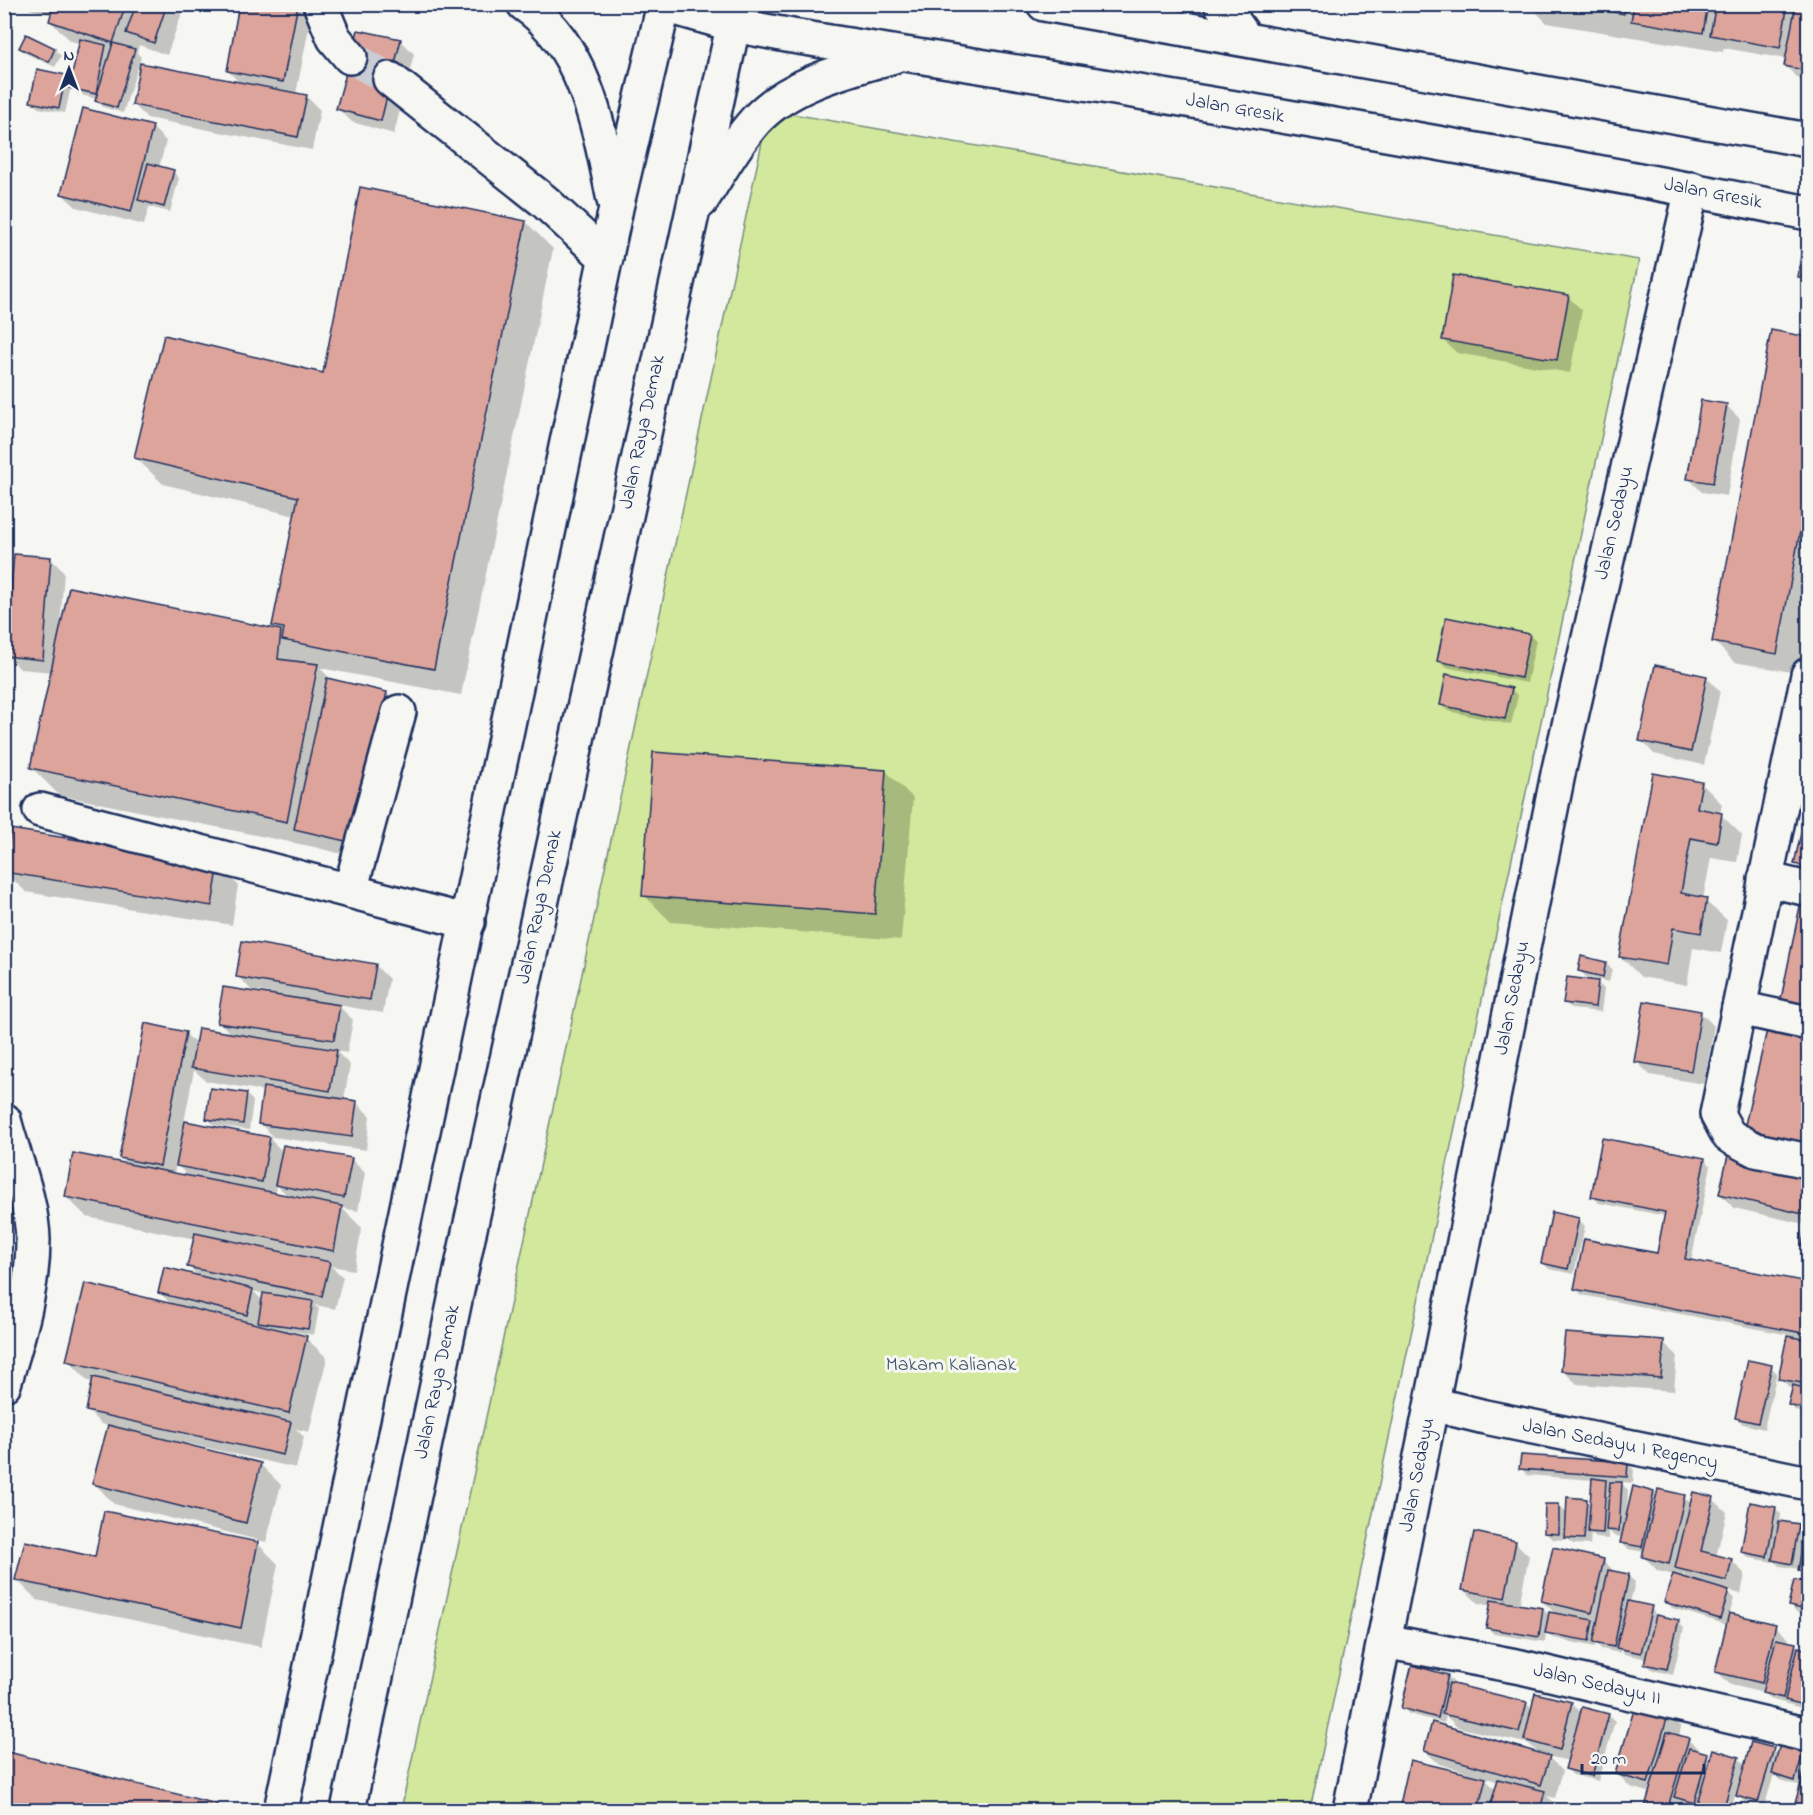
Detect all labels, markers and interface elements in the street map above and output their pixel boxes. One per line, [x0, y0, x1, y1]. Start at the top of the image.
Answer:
north arrow [39, 39, 99, 99]
text: N [64, 44, 75, 68]
street label: Jalan Gresik [1183, 86, 1287, 132]
street label: Jalan Gresik [1661, 170, 1765, 218]
street label: Jalan Raya Demak [612, 352, 674, 512]
street label: Jalan Sedayu [1588, 463, 1642, 583]
street label: Jalan Raya Demak [509, 827, 571, 987]
street label: Jalan Sedayu [1488, 938, 1538, 1058]
street label: Jalan Raya Demak [407, 1302, 469, 1462]
park label: Makam Kalianak [886, 1351, 1017, 1380]
street label: Jalan Sedayu I Regency [1520, 1412, 1720, 1479]
street label: Jalan Sedayu [1393, 1415, 1443, 1535]
street label: Jalan Sedayu II [1530, 1656, 1664, 1714]
scale bar [1582, 1737, 1704, 1775]
text: 20 m [1591, 1747, 1626, 1773]

